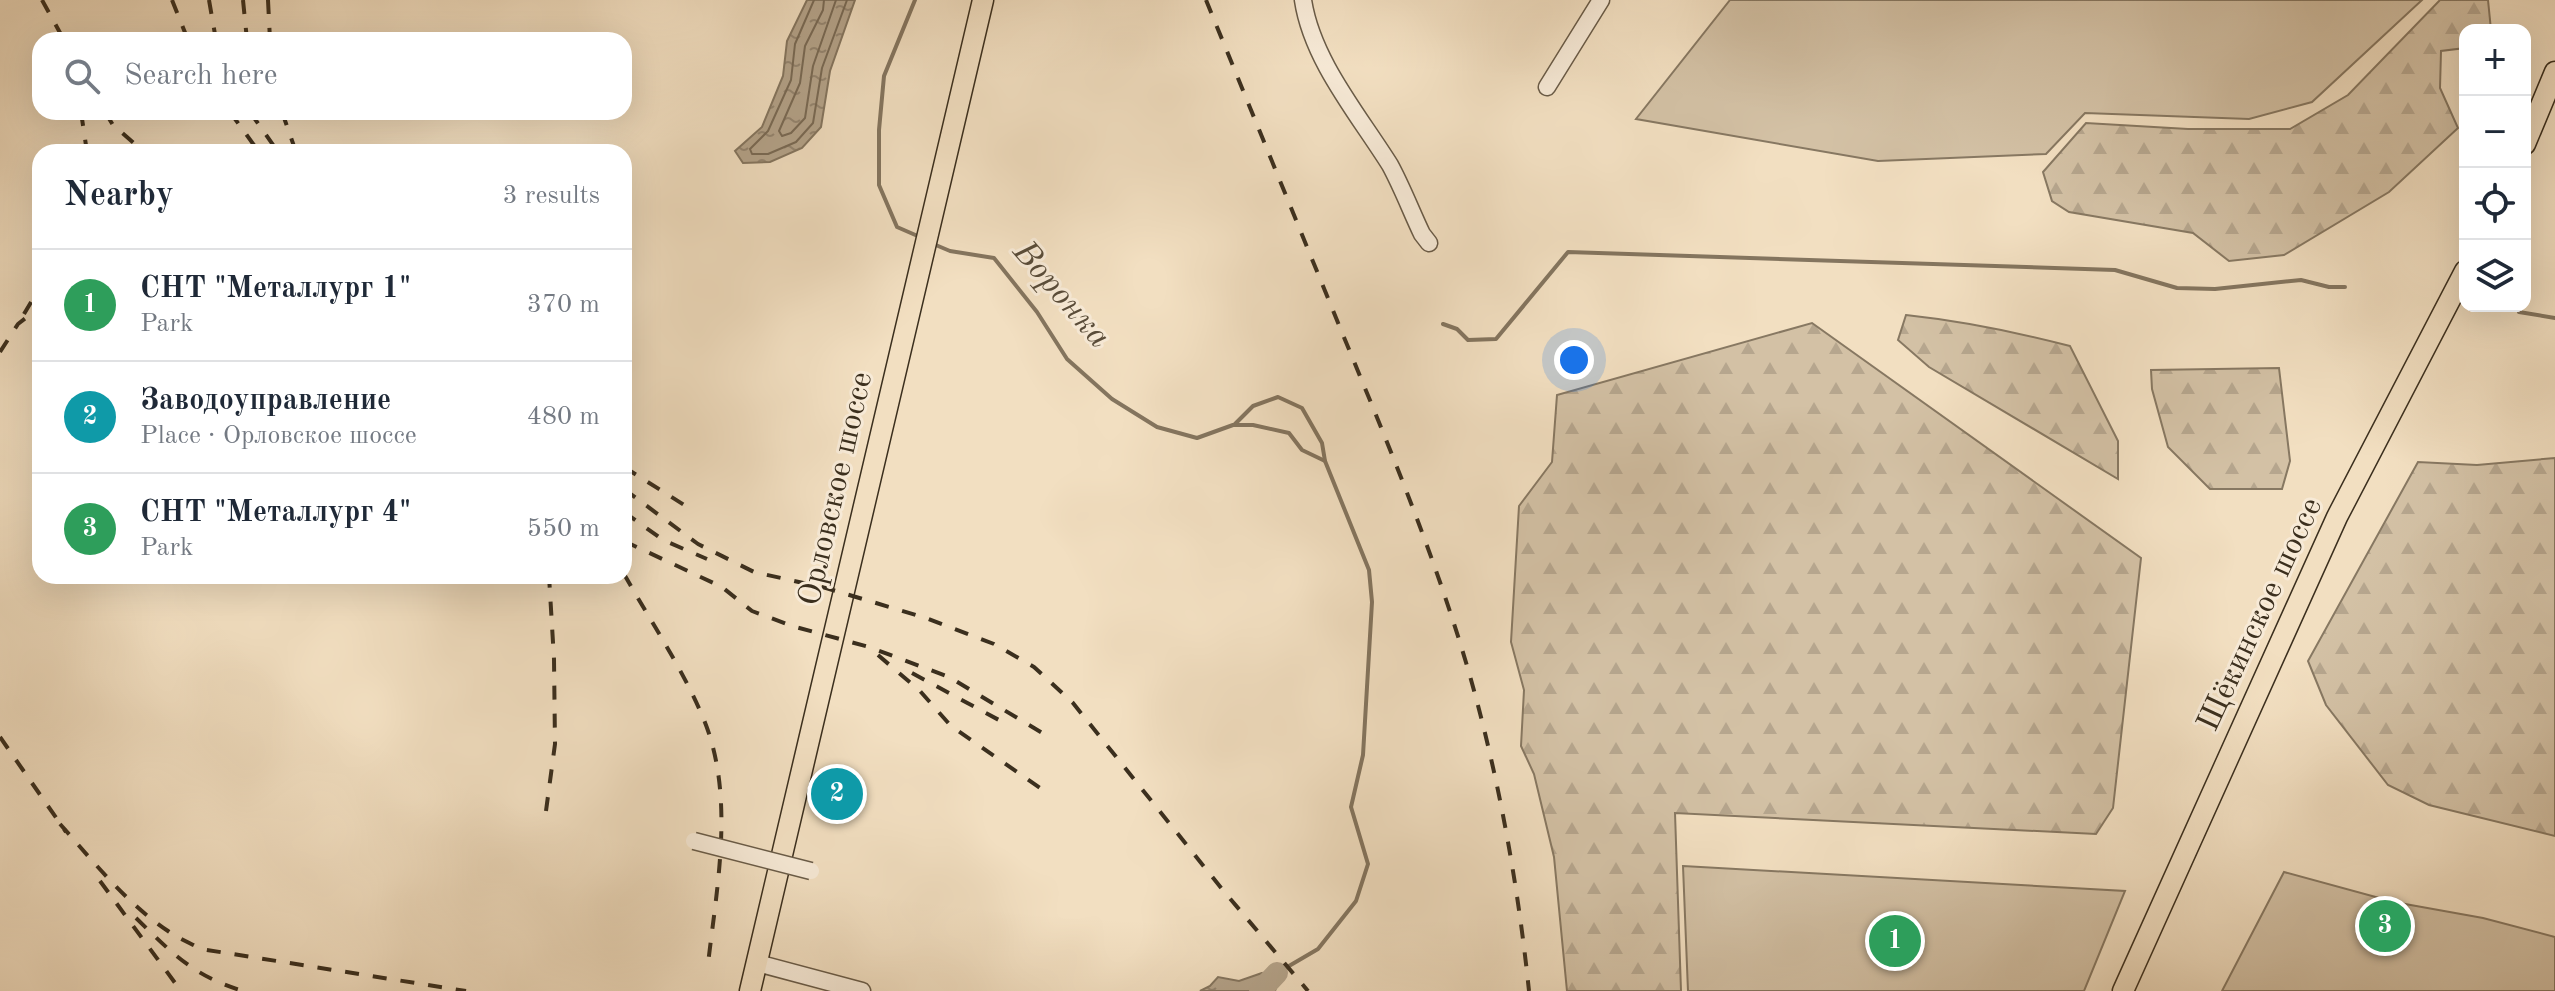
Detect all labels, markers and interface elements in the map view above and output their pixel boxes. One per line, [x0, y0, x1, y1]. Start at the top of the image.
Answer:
map controls [2459, 24, 2531, 312]
button: + [2459, 24, 2531, 96]
search box [32, 32, 632, 120]
icon: search [60, 54, 104, 98]
text: Search here [124, 61, 278, 91]
button: − [2459, 96, 2531, 168]
button: locate [2459, 168, 2531, 240]
text: Nearby [64, 179, 174, 213]
text: 3 results [502, 183, 600, 209]
water label: Воронка [1005, 234, 1116, 355]
button: layers [2459, 240, 2531, 312]
text: СНТ "Металлург 1" [140, 274, 411, 304]
text: 1 [82, 292, 98, 318]
text: 370 m [527, 292, 600, 318]
text: Park [140, 311, 194, 337]
your location [1554, 340, 1594, 380]
street label: Орловское шоссе [795, 369, 879, 609]
text: Заводоуправление [140, 386, 391, 416]
text: 2 [82, 404, 98, 430]
text: 480 m [527, 404, 600, 430]
text: Place · Орловское шоссе [140, 423, 417, 449]
street label: Щёкинское шоссе [2193, 493, 2329, 737]
text: СНТ "Металлург 4" [140, 498, 411, 528]
text: 3 [82, 516, 98, 542]
text: 550 m [527, 516, 600, 542]
text: Park [140, 535, 194, 561]
pin: 2 [811, 764, 863, 824]
pin: 3 [2359, 896, 2411, 956]
pin: 1 [1869, 911, 1921, 971]

